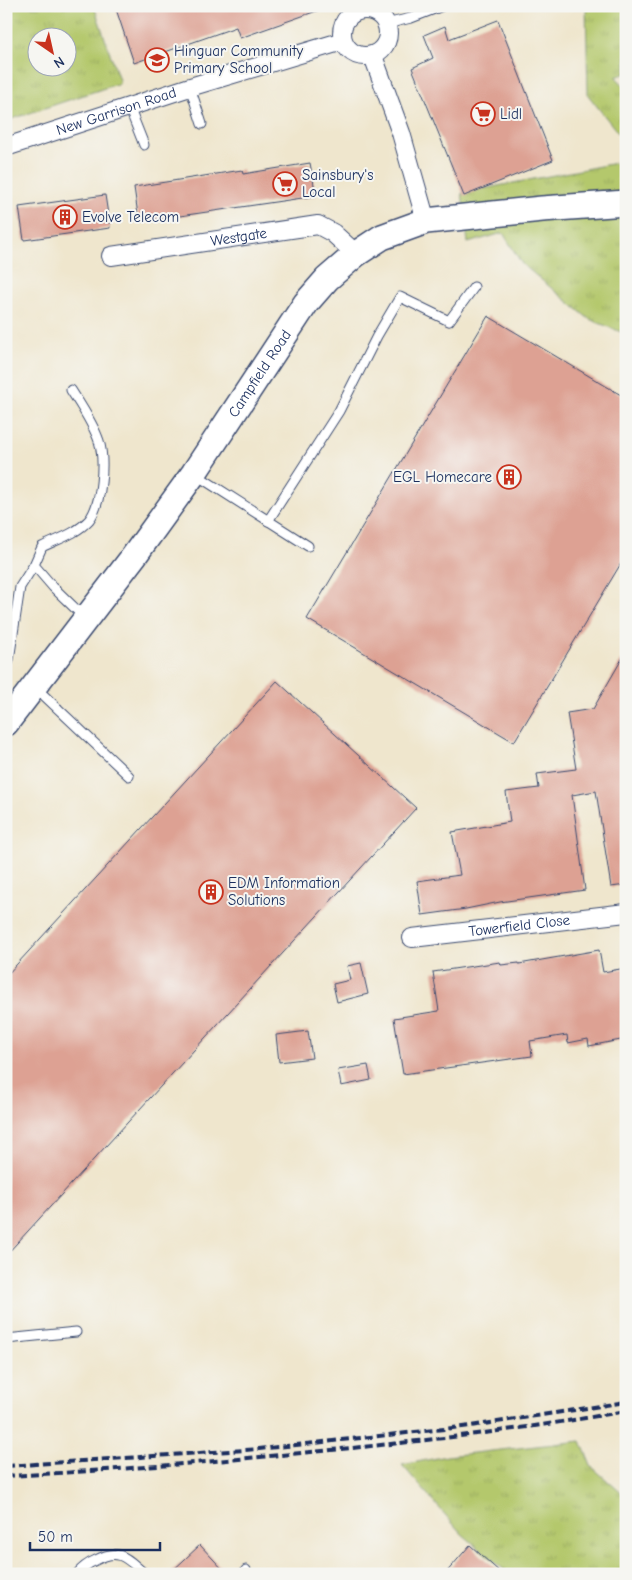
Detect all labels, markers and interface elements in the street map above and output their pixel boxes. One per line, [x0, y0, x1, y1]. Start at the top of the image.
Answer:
north arrow [28, 28, 78, 78]
place label: Hinguar Community Primary School [174, 42, 303, 77]
school or university icon: Hinguar Community Primary School [144, 47, 170, 73]
text: N [50, 53, 68, 72]
street label: New Garrison Road [54, 83, 179, 139]
supermarket icon: Lidl [470, 101, 496, 127]
place label: Lidl [500, 105, 522, 123]
place label: Sainsbury's Local [302, 166, 374, 201]
supermarket icon: Sainsbury's Local [272, 171, 298, 197]
building icon: Evolve Telecom [52, 204, 78, 230]
place label: Evolve Telecom [82, 208, 179, 226]
street label: Westgate [209, 224, 268, 250]
street label: Campfield Road [224, 326, 295, 421]
building icon: EGL Homecare [496, 464, 522, 490]
place label: EGL Homecare [393, 468, 492, 486]
place label: EDM Information Solutions [228, 874, 340, 909]
building icon: EDM Information Solutions [198, 879, 224, 905]
street label: Towerfield Close [468, 911, 571, 940]
scale bar [30, 1520, 160, 1552]
text: 50 m [38, 1528, 73, 1546]

